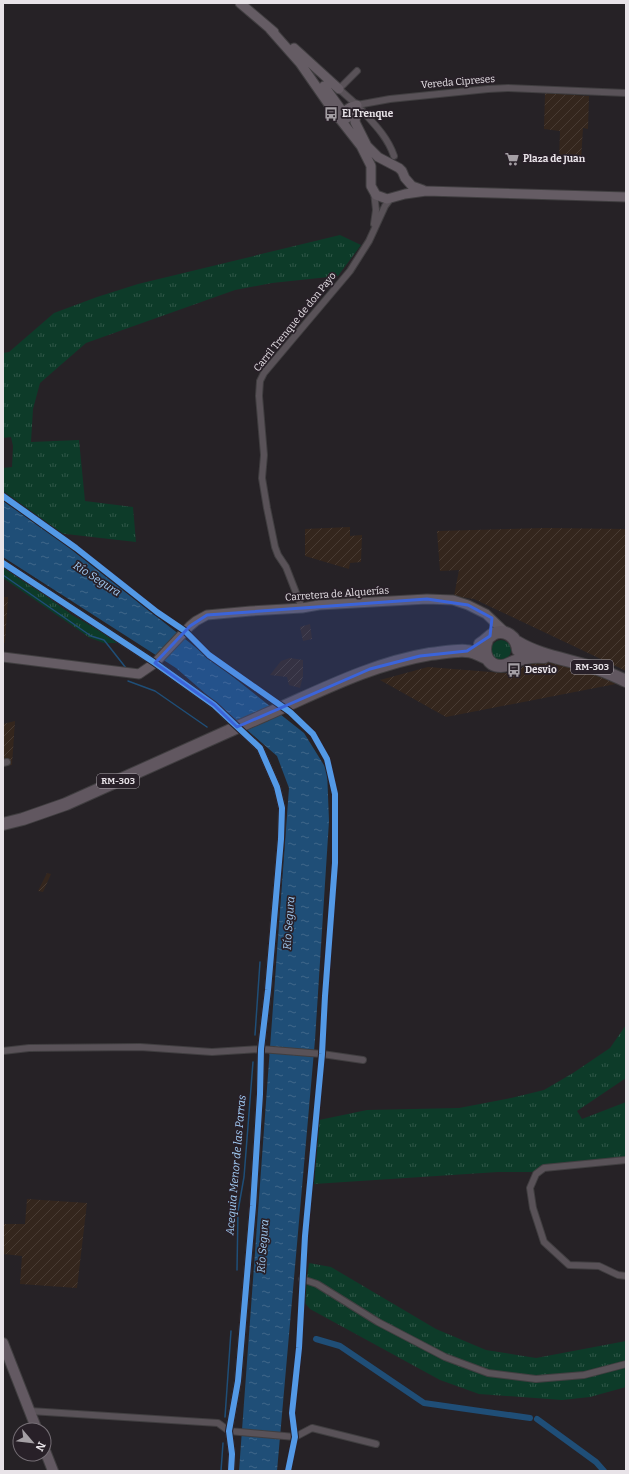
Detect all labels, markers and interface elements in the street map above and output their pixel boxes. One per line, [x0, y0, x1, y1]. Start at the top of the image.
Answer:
street label: Vereda Cipreses [420, 73, 496, 91]
bus stop icon: El Trenque [323, 106, 339, 122]
place label: El Trenque [342, 108, 394, 120]
supermarket icon: Plaza de Juan [504, 151, 520, 167]
place label: Plaza de Juan [523, 153, 586, 165]
street label: Carril Trenque de don Payo [251, 270, 339, 374]
water label: Río Segura [71, 559, 123, 599]
street label: Carretera de Alquerías [285, 583, 390, 604]
road number: RM-303 [571, 660, 613, 674]
bus stop icon: Desvio [506, 662, 522, 678]
place label: Desvio [525, 664, 557, 676]
road number: RM-303 [97, 774, 139, 788]
water label: Río Segura [281, 896, 297, 950]
water label: Acequia Menor de las Parras [223, 1094, 249, 1237]
water label: Río Segura [255, 1219, 271, 1273]
north arrow [12, 1422, 52, 1462]
text: N [32, 1440, 48, 1454]

